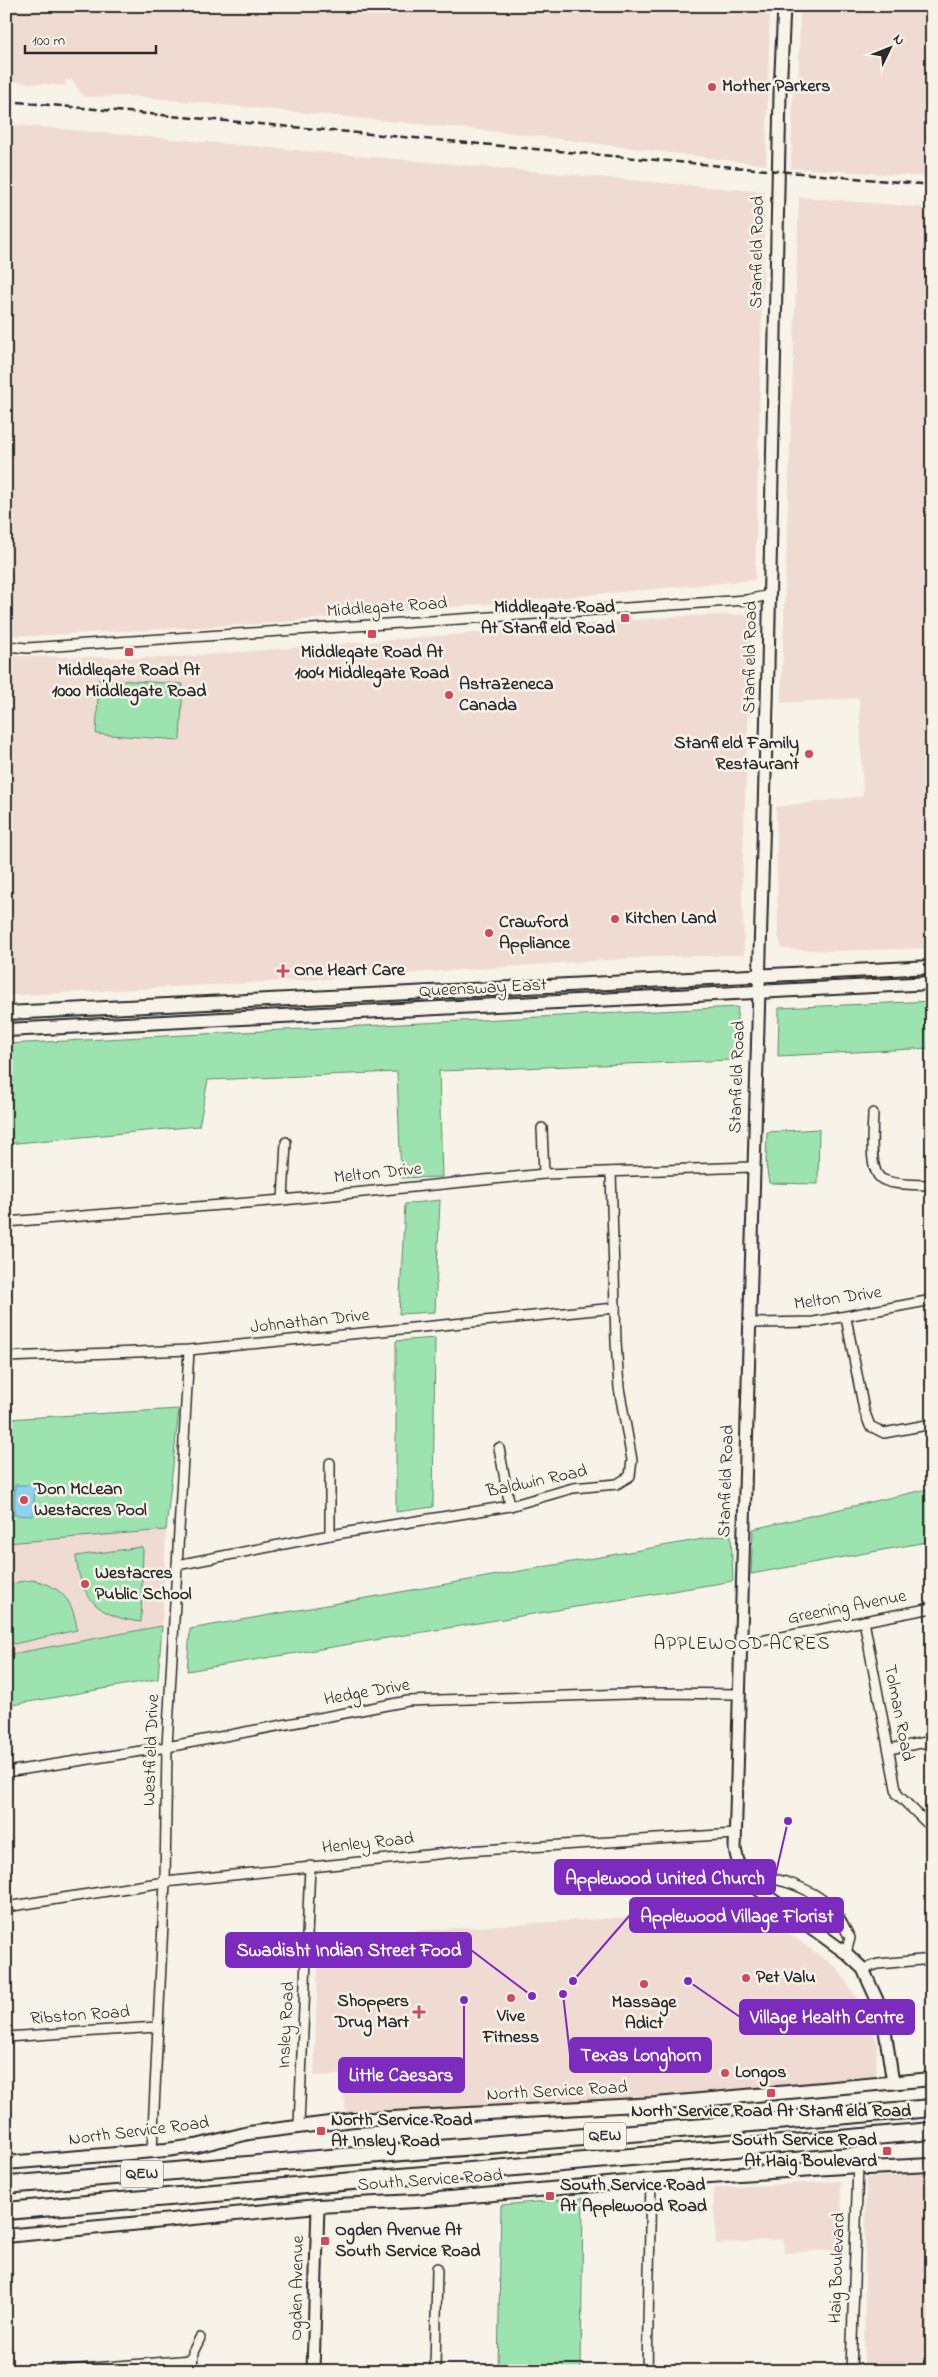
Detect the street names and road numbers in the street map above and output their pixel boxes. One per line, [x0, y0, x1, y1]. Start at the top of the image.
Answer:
street label: Stanfield Road [744, 195, 772, 309]
street label: Middlegate Road [326, 591, 448, 626]
street label: Stanfield Road [737, 600, 765, 714]
street label: Queensway East [418, 973, 548, 1005]
street label: Stanfield Road [723, 1020, 753, 1134]
street label: Melton Drive [333, 1156, 424, 1192]
street label: Melton Drive [792, 1280, 884, 1318]
street label: Johnathan Drive [249, 1303, 372, 1341]
street label: Stanfield Road [712, 1424, 742, 1538]
street label: Baldwin Road [483, 1459, 590, 1506]
street label: Greening Avenue [785, 1584, 910, 1633]
street label: Tolman Road [876, 1663, 920, 1763]
street label: Hedge Drive [322, 1672, 413, 1714]
street label: Westfield Drive [137, 1693, 167, 1806]
street label: Henley Road [321, 1826, 415, 1862]
street label: Insley Road [272, 1981, 302, 2069]
street label: Ribston Road [29, 2000, 131, 2032]
street label: North Service Road [486, 2075, 628, 2109]
street label: North Service Road [67, 2110, 211, 2154]
road number: QEW [584, 2122, 626, 2150]
road number: QEW [121, 2160, 163, 2188]
street label: South Service Road [357, 2163, 503, 2199]
street label: Haig Boulevard [823, 2212, 854, 2324]
street label: Ogden Avenue [284, 2234, 313, 2341]

